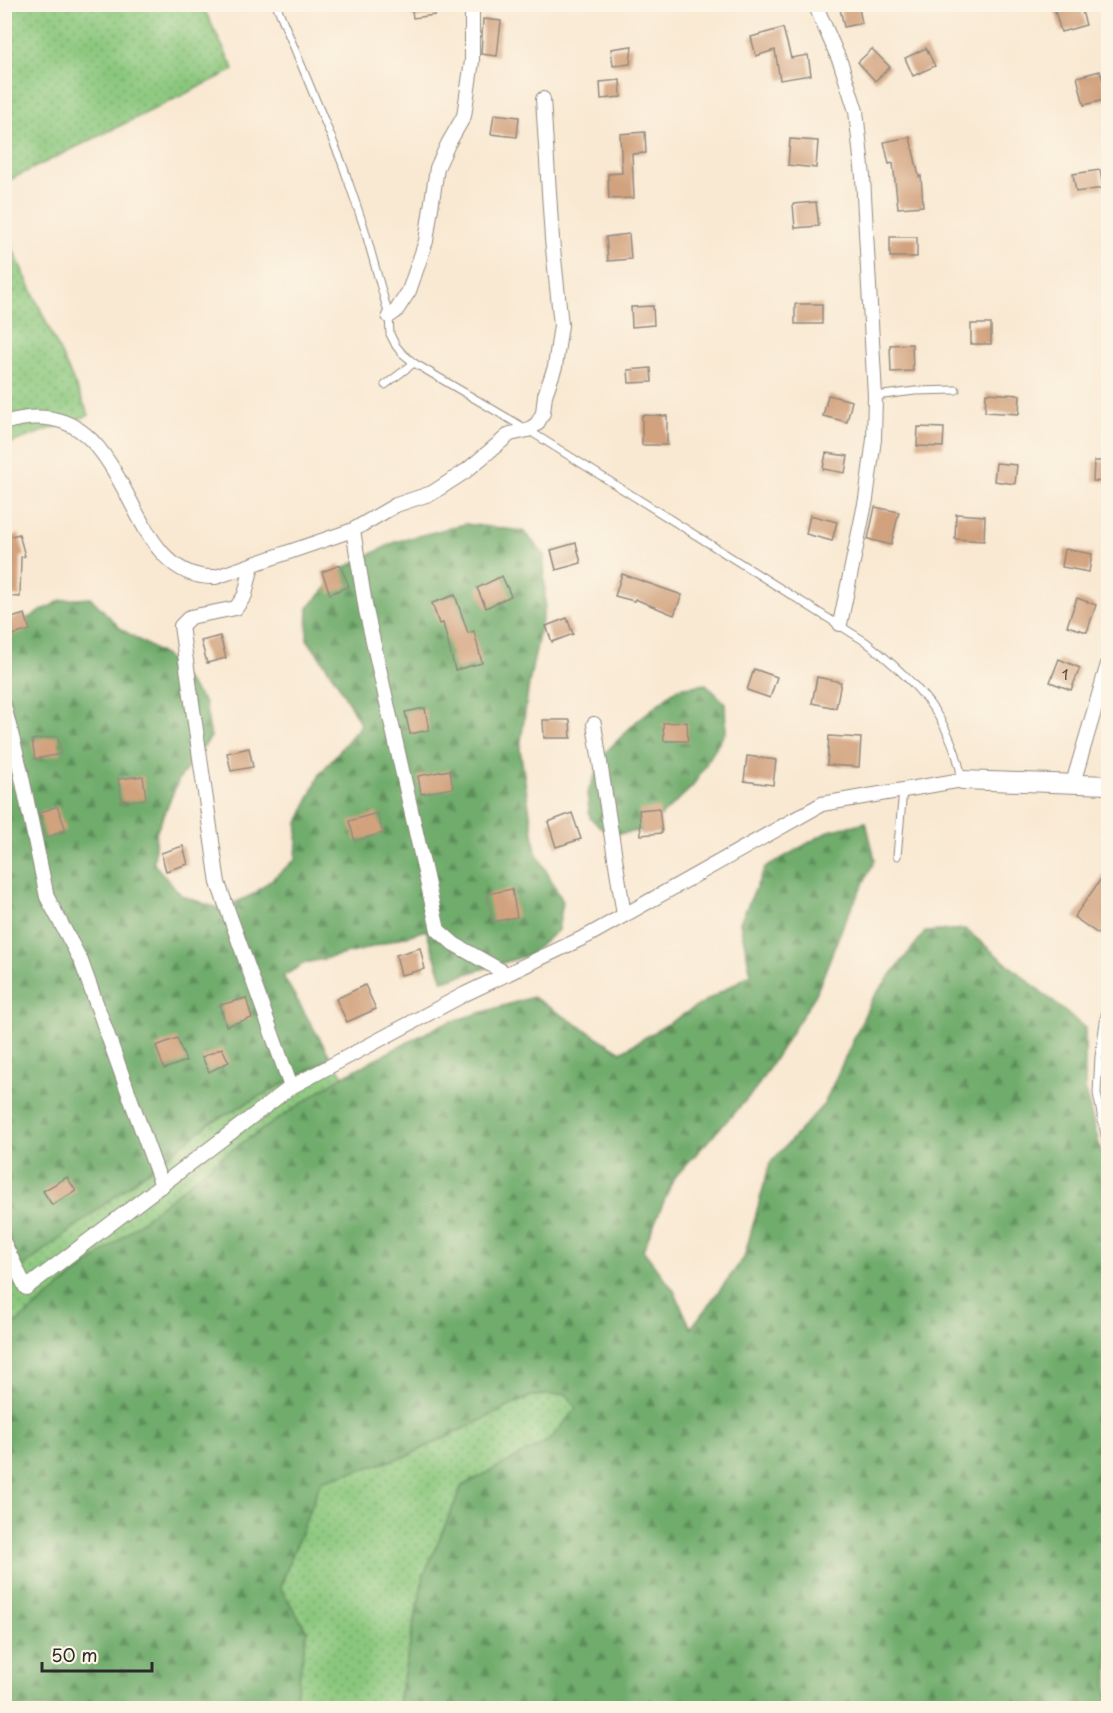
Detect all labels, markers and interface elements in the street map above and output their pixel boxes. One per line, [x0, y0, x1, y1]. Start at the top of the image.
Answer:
house number: 1 [1062, 662, 1068, 685]
scale bar [42, 1635, 152, 1673]
text: 50 m [51, 1641, 98, 1668]

